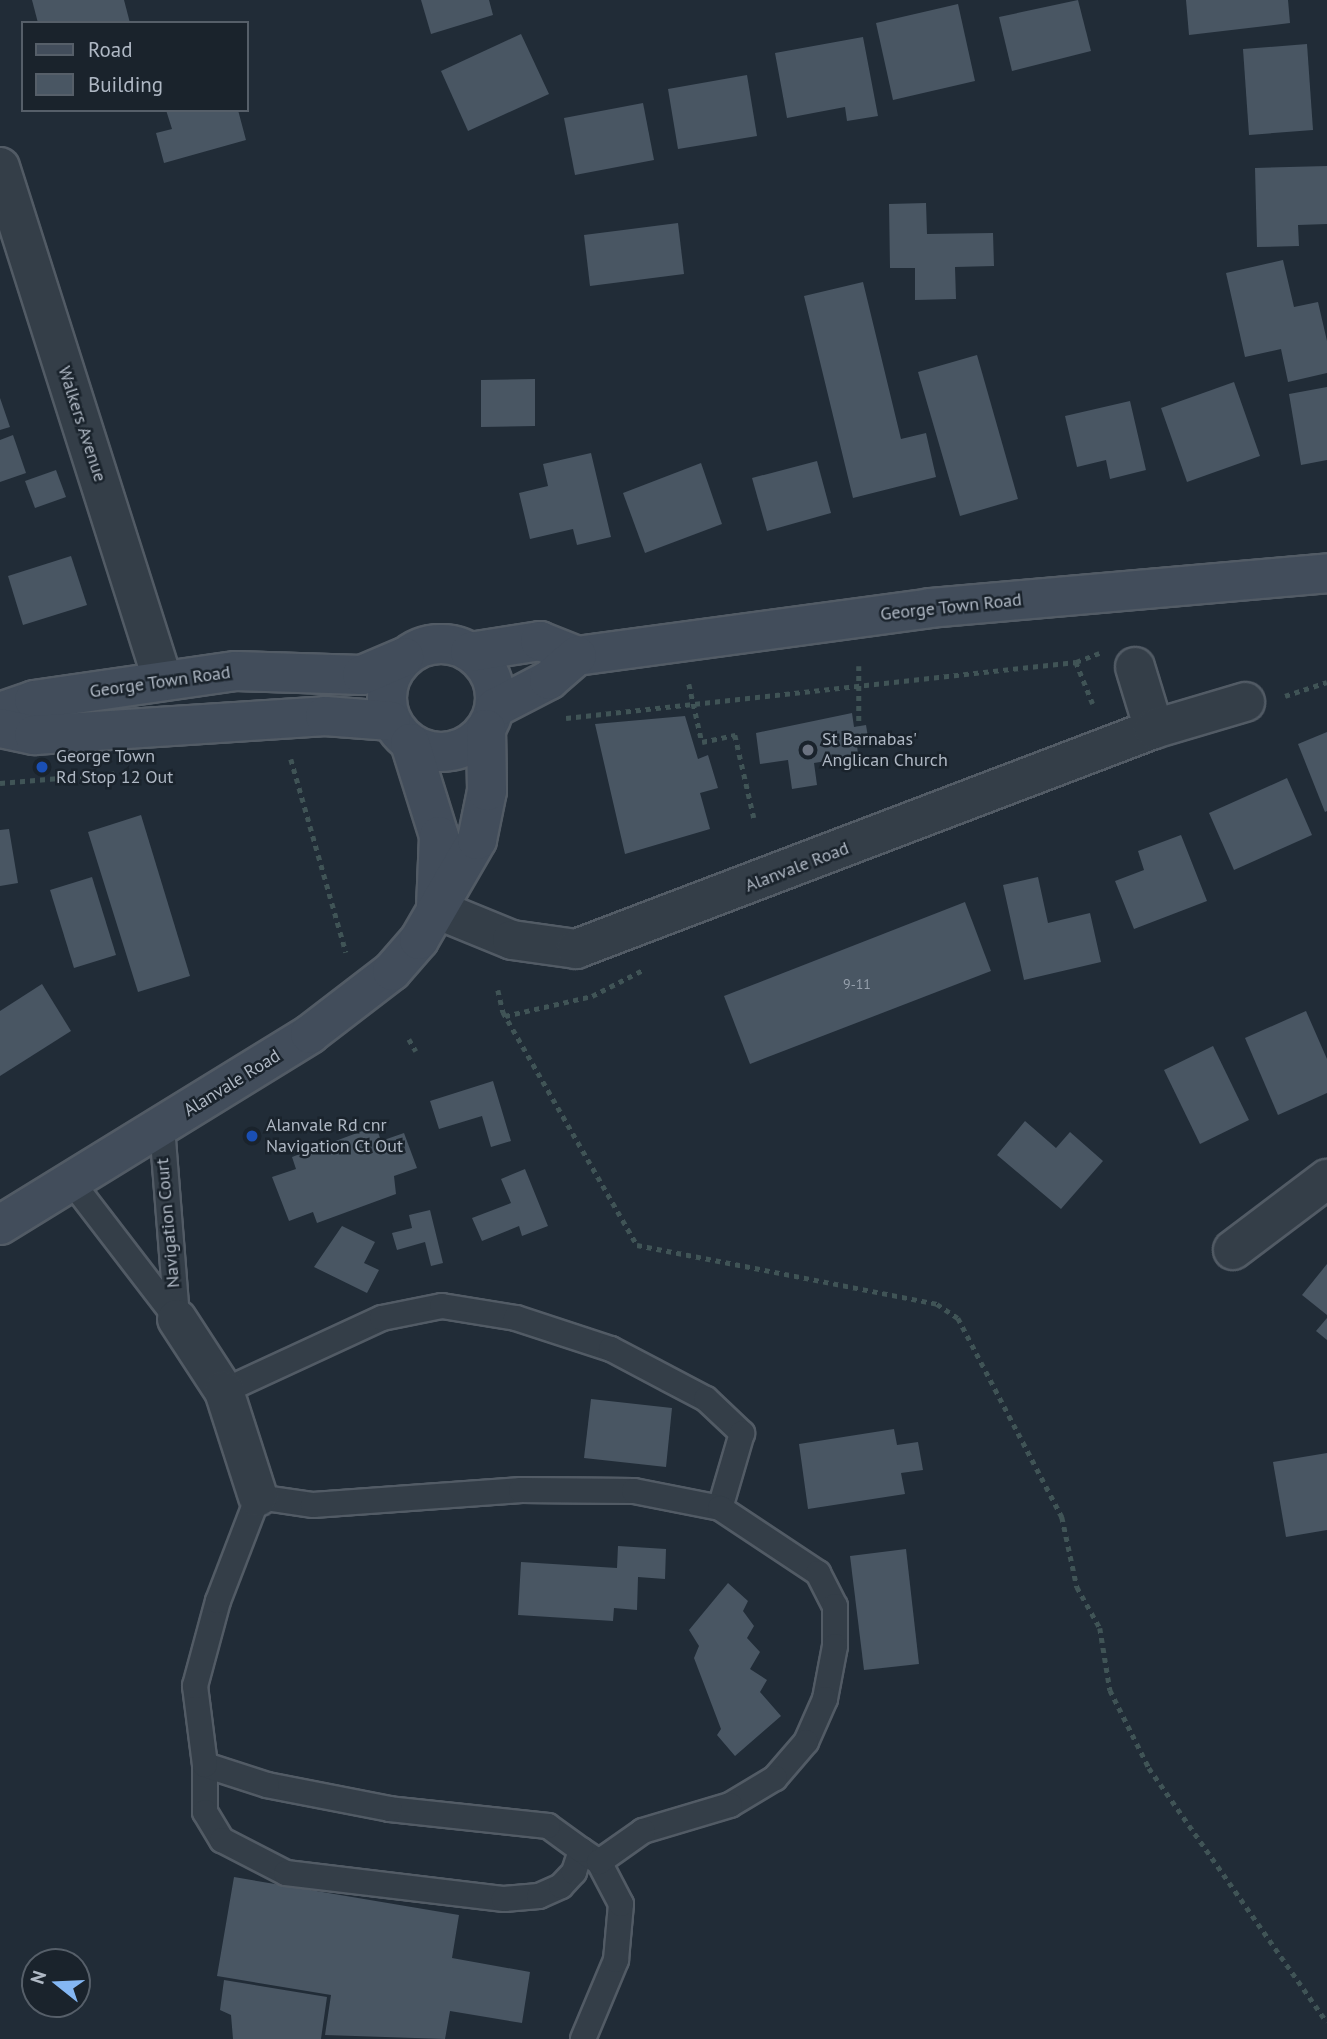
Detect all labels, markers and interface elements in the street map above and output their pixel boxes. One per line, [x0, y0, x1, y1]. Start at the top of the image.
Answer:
legend [21, 21, 248, 112]
text: Road [88, 36, 132, 63]
text: Building [88, 71, 163, 98]
street label: Walkers Avenue [53, 363, 111, 485]
street label: George Town Road [879, 589, 1023, 625]
street label: George Town Road [88, 661, 232, 703]
place label: St Barnabas' Anglican Church [822, 729, 948, 772]
marker: St Barnabas' Anglican Church [800, 742, 816, 758]
place label: George Town Rd Stop 12 Out [56, 746, 173, 788]
marker: George Town Rd Stop 12 Out [34, 759, 50, 775]
street label: Alanvale Road [742, 837, 852, 897]
house number: 9-11 [843, 976, 871, 992]
street label: Alanvale Road [180, 1045, 284, 1121]
place label: Alanvale Rd cnr Navigation Ct Out [266, 1115, 403, 1158]
marker: Alanvale Rd cnr Navigation Ct Out [244, 1128, 260, 1144]
street label: Navigation Court [152, 1157, 184, 1289]
north arrow [21, 1948, 91, 2018]
text: N [25, 1967, 51, 1987]

